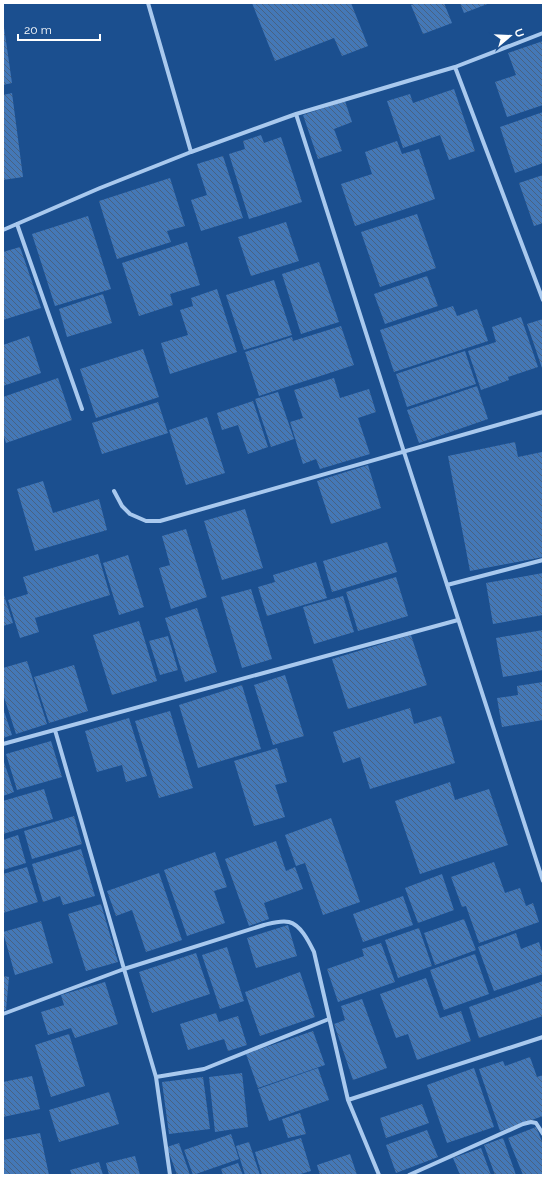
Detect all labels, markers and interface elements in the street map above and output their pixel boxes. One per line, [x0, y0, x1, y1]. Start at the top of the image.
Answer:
scale bar [18, 16, 100, 42]
north arrow [490, 16, 530, 56]
text: 20 m [24, 23, 52, 37]
text: U [511, 27, 526, 39]

